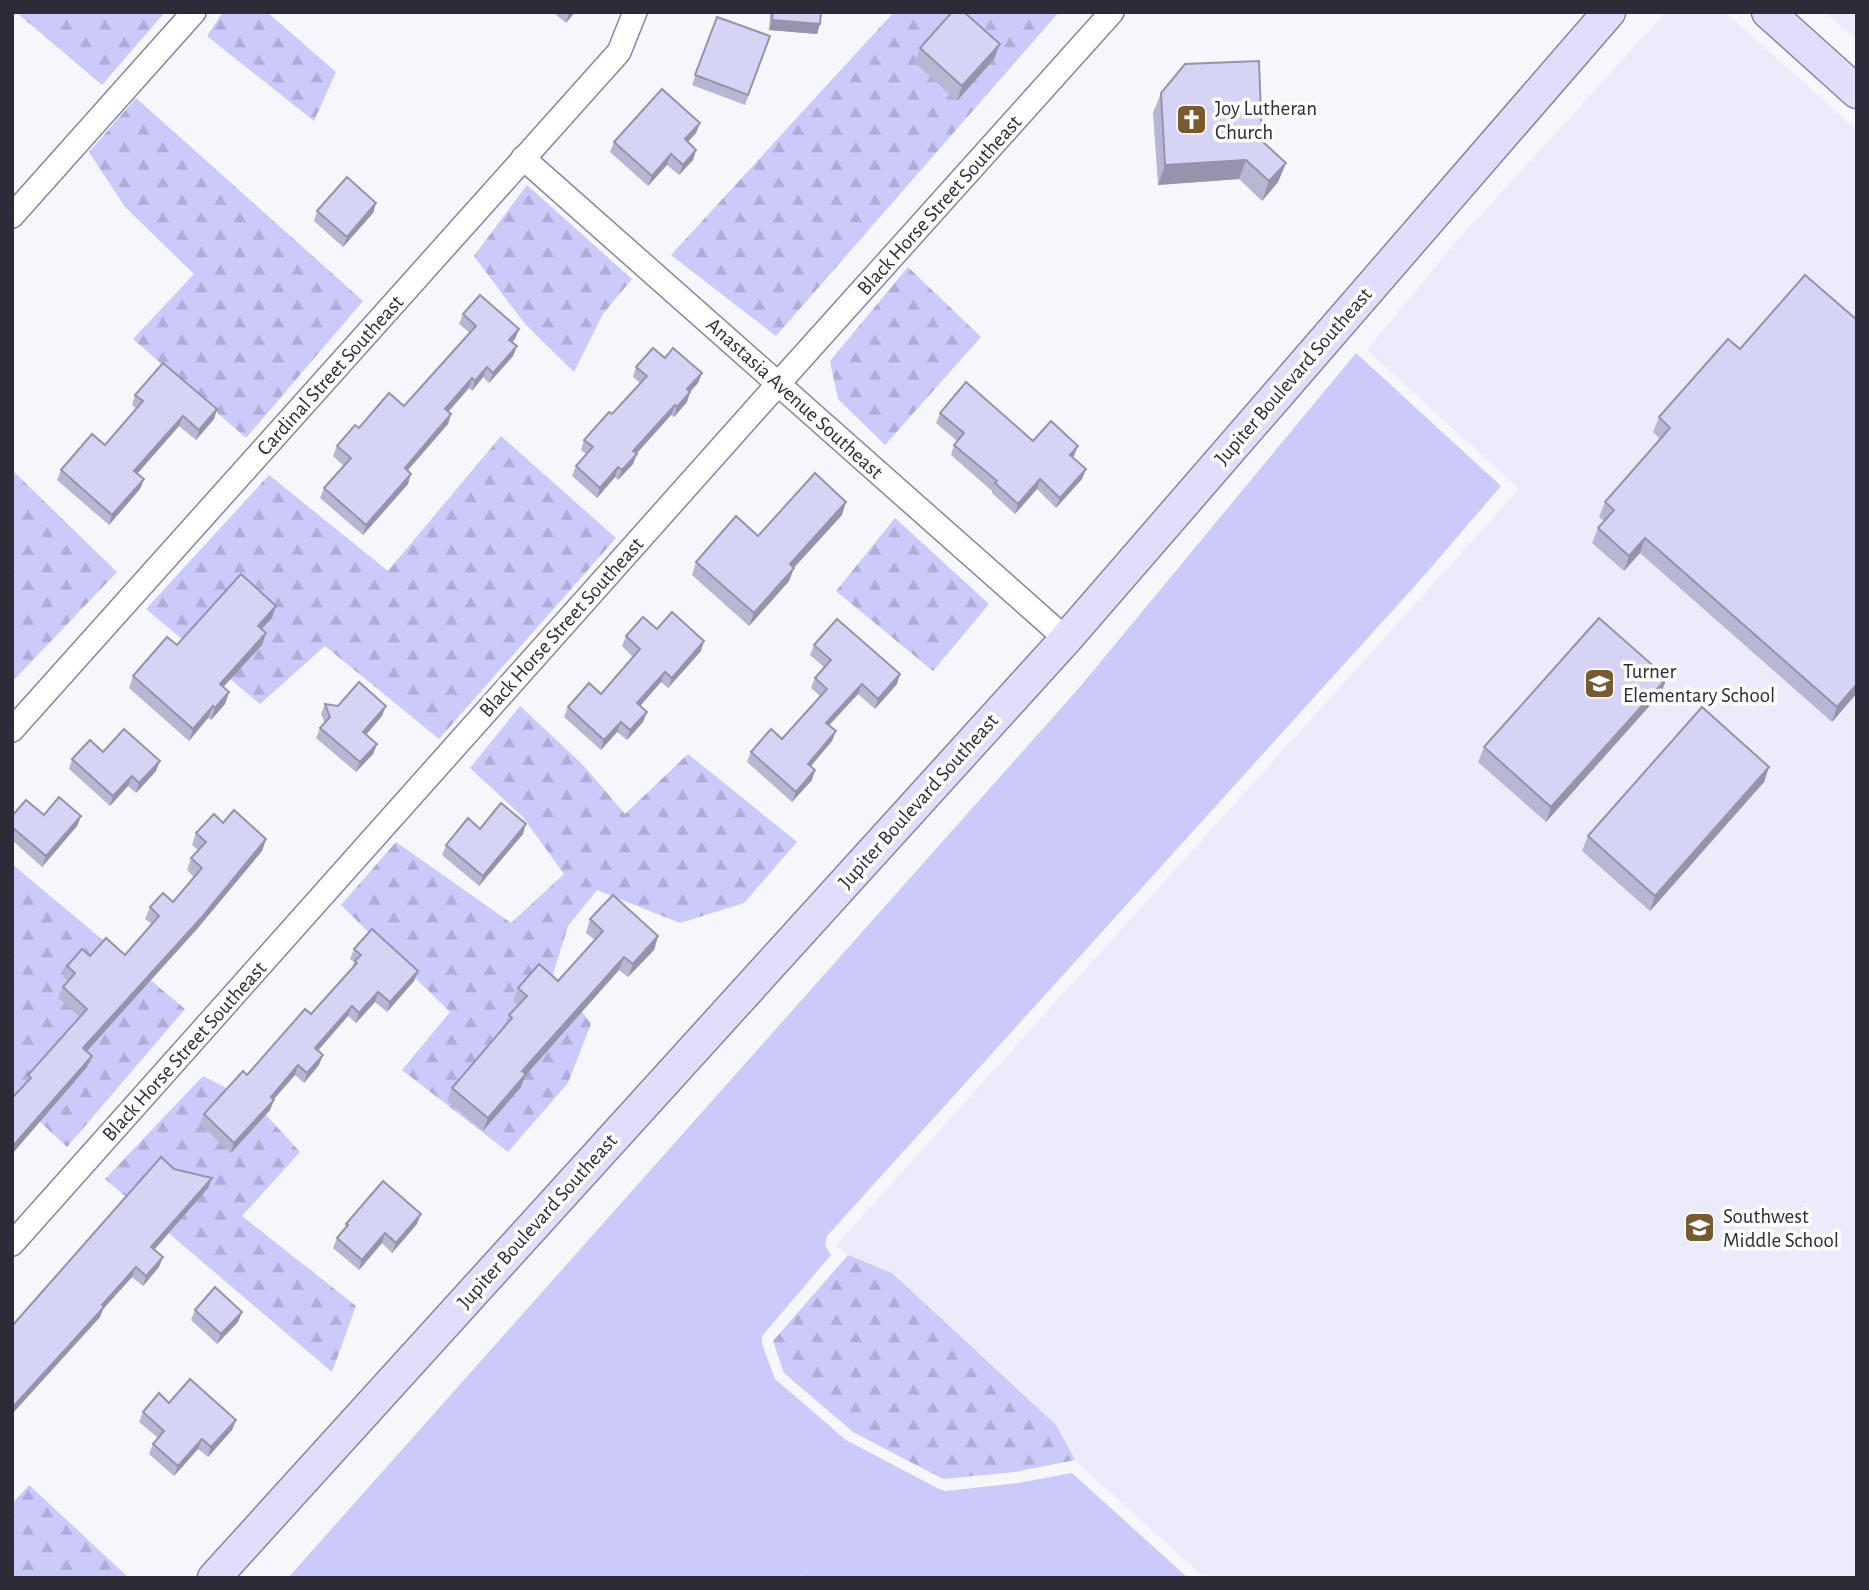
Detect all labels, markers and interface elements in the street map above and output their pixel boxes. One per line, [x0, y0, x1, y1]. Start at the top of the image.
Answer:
place label: Joy Lutheran Church [1215, 98, 1317, 143]
church icon: Joy Lutheran Church [1175, 103, 1209, 137]
street label: Black Horse Street Southeast [853, 111, 1026, 299]
street label: Jupiter Boulevard Southeast [1211, 283, 1376, 469]
street label: Cardinal Street Southeast [253, 291, 408, 459]
street label: Anastasia Avenue Southeast [702, 314, 887, 483]
street label: Black Horse Street Southeast [475, 533, 648, 721]
place label: Turner Elementary School [1623, 661, 1775, 706]
school or university icon: Turner Elementary School [1583, 666, 1617, 700]
street label: Jupiter Boulevard Southeast [835, 710, 1002, 893]
street label: Black Horse Street Southeast [98, 957, 271, 1145]
street label: Jupiter Boulevard Southeast [454, 1130, 621, 1313]
place label: Southwest Middle School [1723, 1206, 1839, 1251]
school or university icon: Southwest Middle School [1683, 1211, 1717, 1245]

